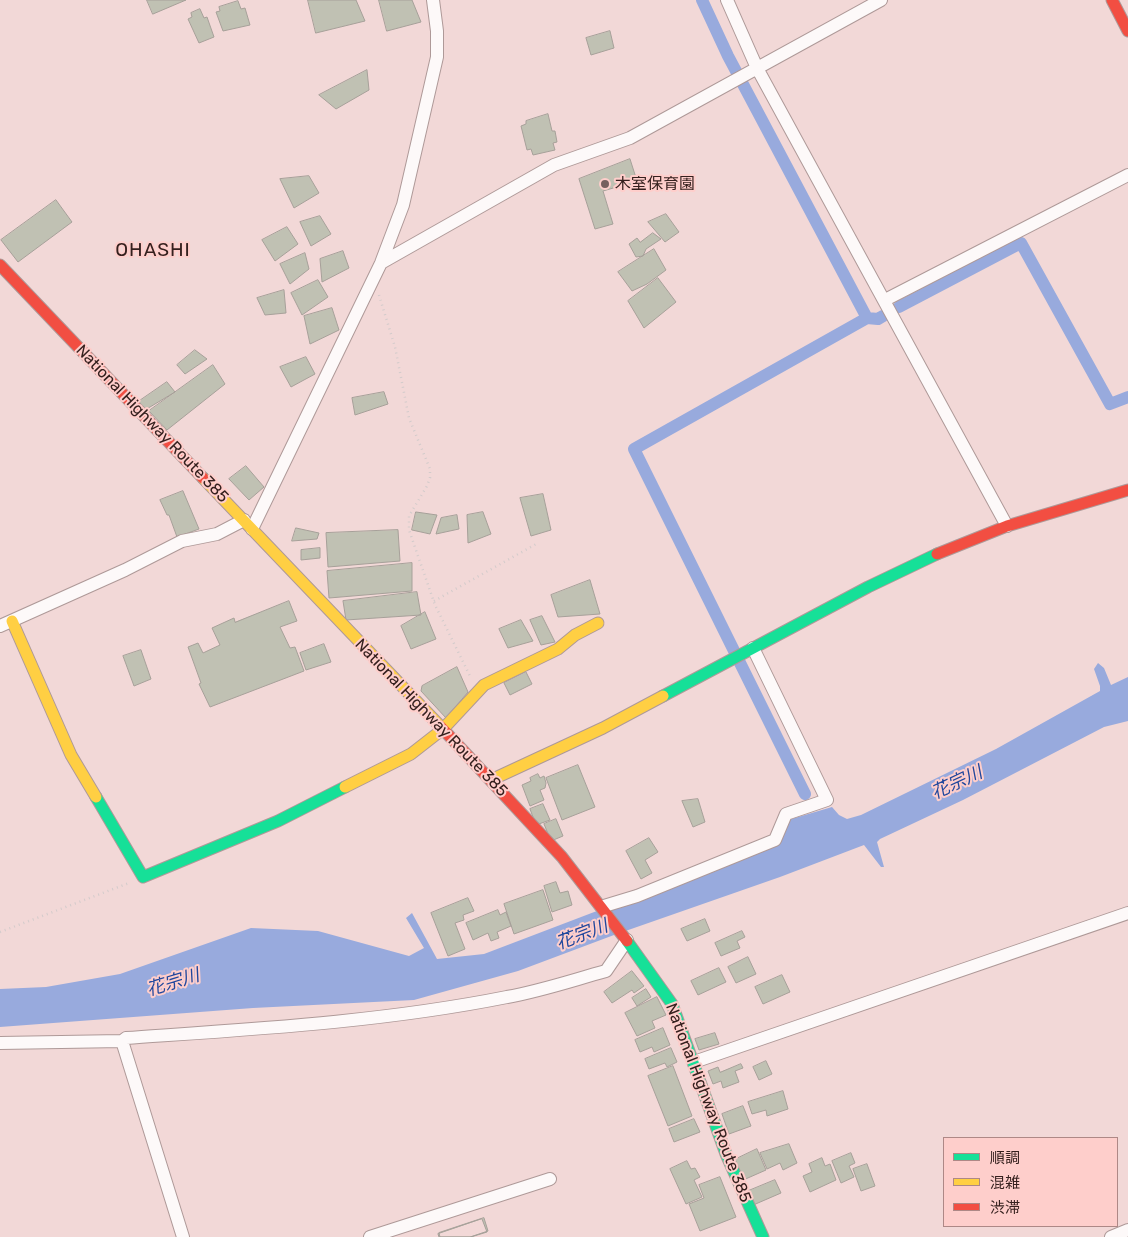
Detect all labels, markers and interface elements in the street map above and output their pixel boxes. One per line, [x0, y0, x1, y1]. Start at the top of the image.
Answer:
place label: 木室保育園 [615, 174, 695, 194]
marker: 木室保育園 [599, 178, 611, 190]
district label: OHASHI [114, 240, 192, 262]
street label: National Highway Route 385 [72, 341, 232, 507]
street label: National Highway Route 385 [351, 635, 511, 801]
water label: 花宗川 [928, 762, 986, 804]
water label: 花宗川 [553, 915, 611, 955]
water label: 花宗川 [144, 965, 202, 1001]
street label: National Highway Route 385 [661, 1001, 755, 1205]
legend [943, 1137, 1118, 1227]
text: 順調 [990, 1149, 1020, 1167]
text: 混雑 [990, 1174, 1020, 1192]
text: 渋滞 [990, 1199, 1020, 1217]

